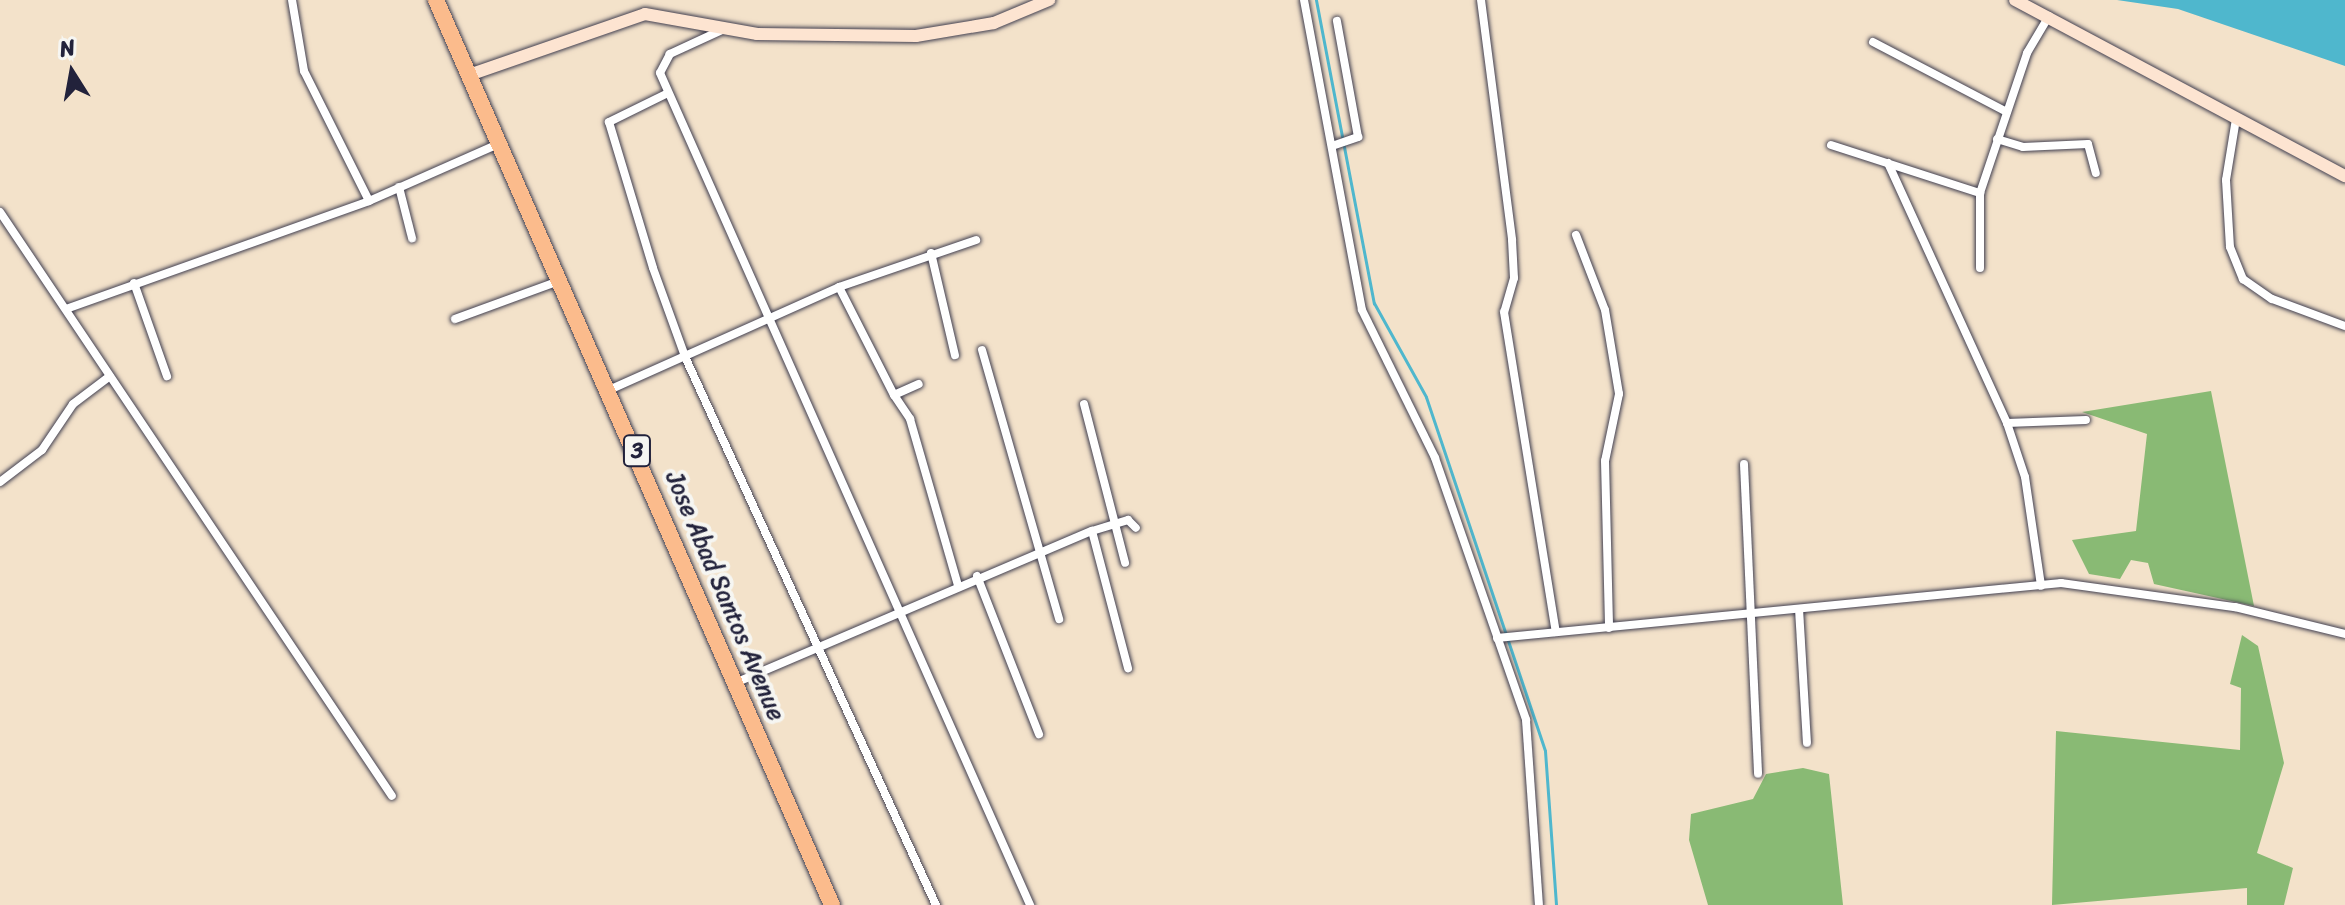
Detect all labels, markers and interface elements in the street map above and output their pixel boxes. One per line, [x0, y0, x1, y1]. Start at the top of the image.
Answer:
text: N [56, 27, 79, 69]
north arrow [32, 32, 112, 112]
road number: 3 [621, 433, 653, 469]
street label: Jose Abad Santos Avenue [659, 467, 791, 725]

